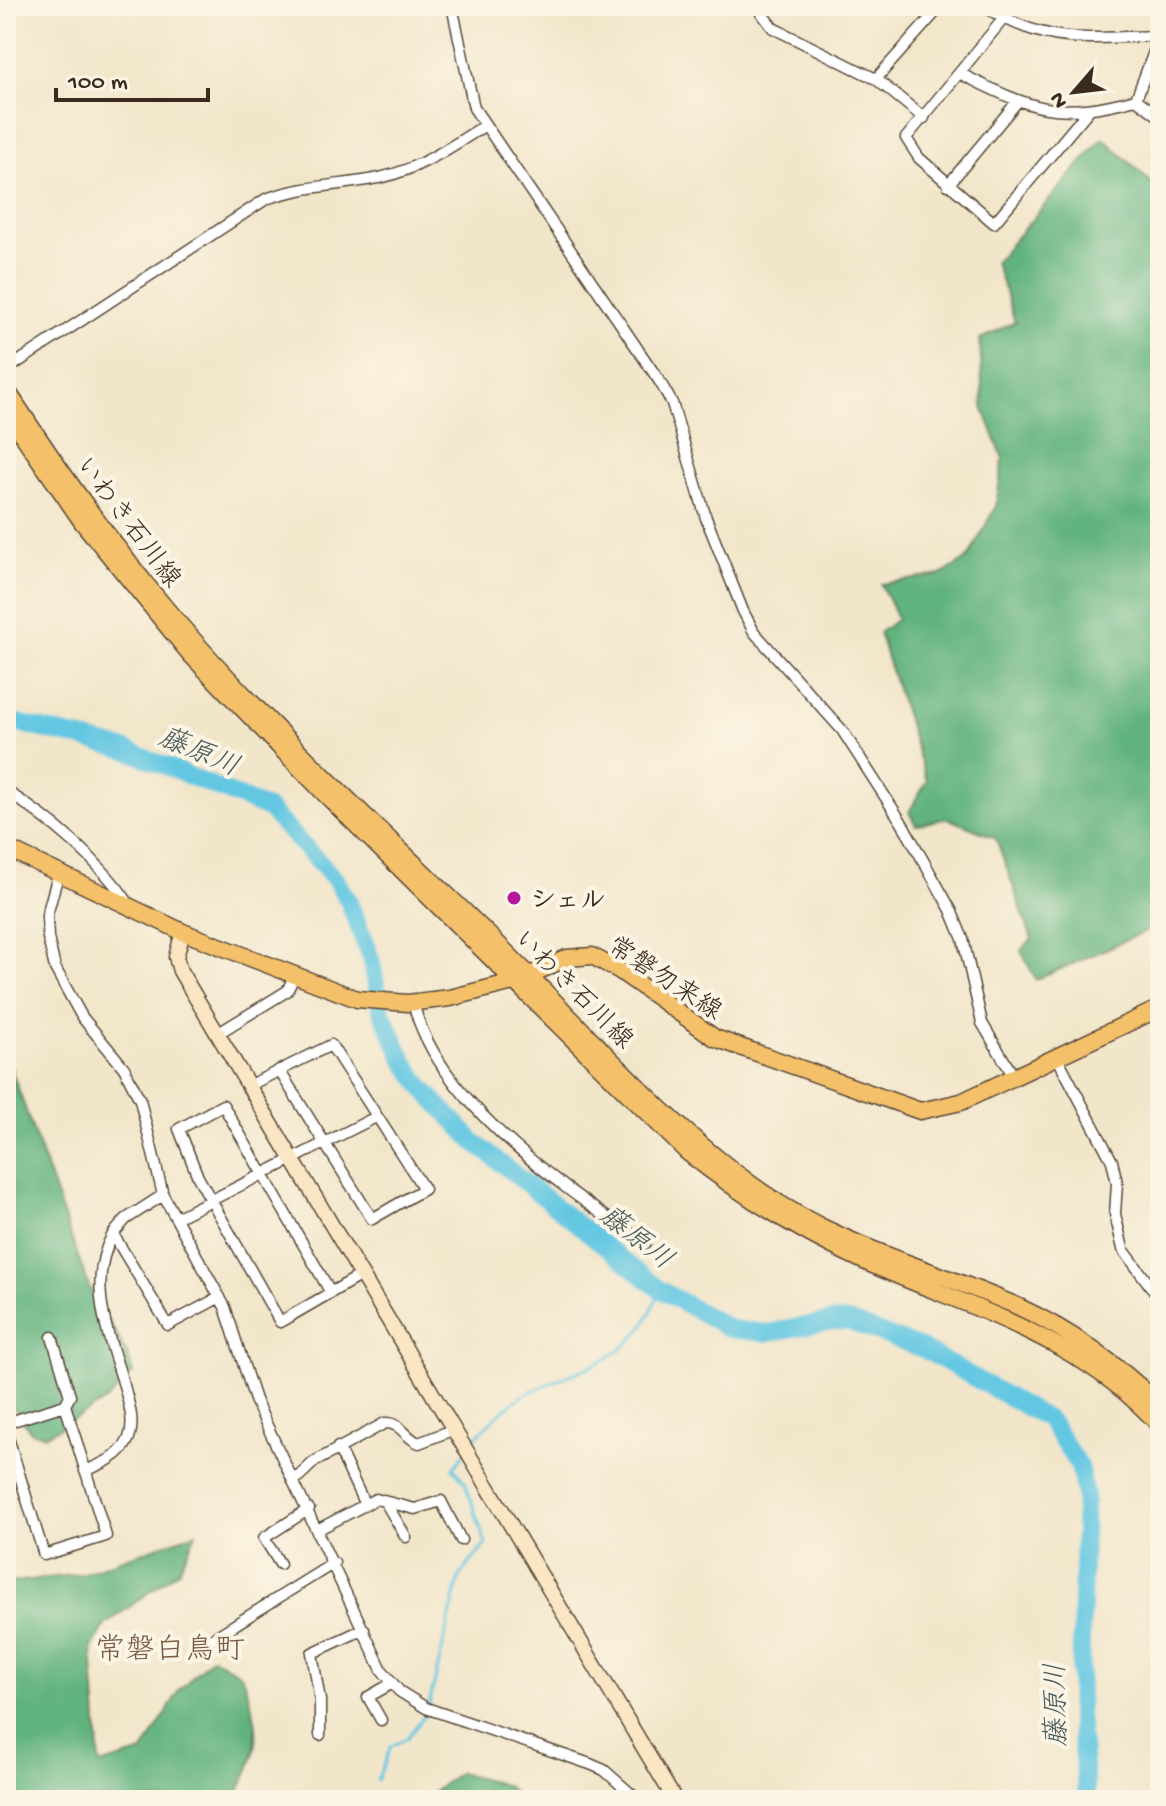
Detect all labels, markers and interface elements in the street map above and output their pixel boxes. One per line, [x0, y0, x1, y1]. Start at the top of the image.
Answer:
scale bar [56, 52, 208, 102]
north arrow [1034, 52, 1114, 132]
text: 100 m [67, 69, 128, 98]
text: N [1045, 87, 1075, 112]
street label: いわき石川線 [67, 451, 187, 595]
water label: 藤原川 [153, 721, 244, 786]
place label: シェル [530, 887, 606, 918]
marker: シェル [505, 889, 523, 907]
street label: いわき石川線 [506, 924, 639, 1057]
street label: 常磐勿来線 [601, 931, 728, 1029]
water label: 藤原川 [592, 1199, 680, 1278]
district label: 常磐白鳥町 [95, 1633, 245, 1670]
water label: 藤原川 [1039, 1663, 1076, 1747]

